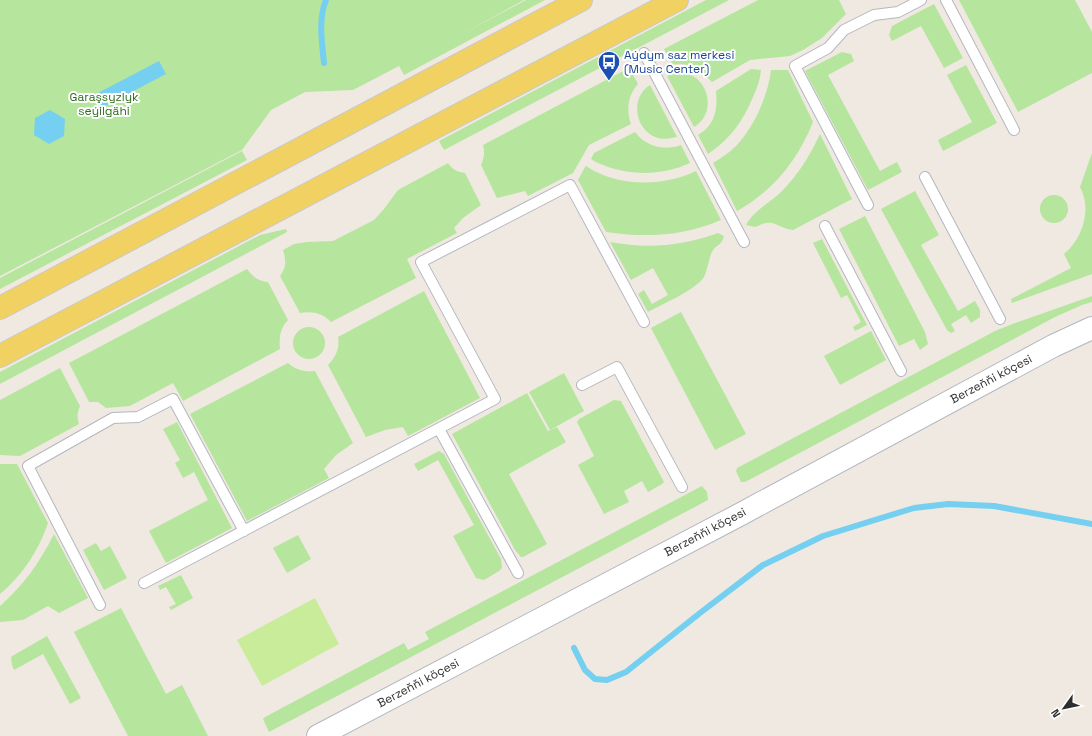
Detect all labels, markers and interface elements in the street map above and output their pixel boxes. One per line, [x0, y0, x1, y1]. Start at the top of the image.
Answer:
place label: Aýdym saz merkesi (Music Center) [624, 47, 734, 77]
bus stop icon: Aýdym saz merkesi (Music Center) [596, 49, 622, 82]
park label: Garaşsyzlyk seýilgähi [70, 89, 139, 119]
street label: Berzeňňi köçesi [947, 351, 1035, 407]
street label: Berzeňňi köçesi [661, 504, 749, 560]
street label: Berzeňňi köçesi [374, 655, 462, 711]
north arrow [1044, 688, 1084, 728]
text: N [1048, 707, 1063, 720]

